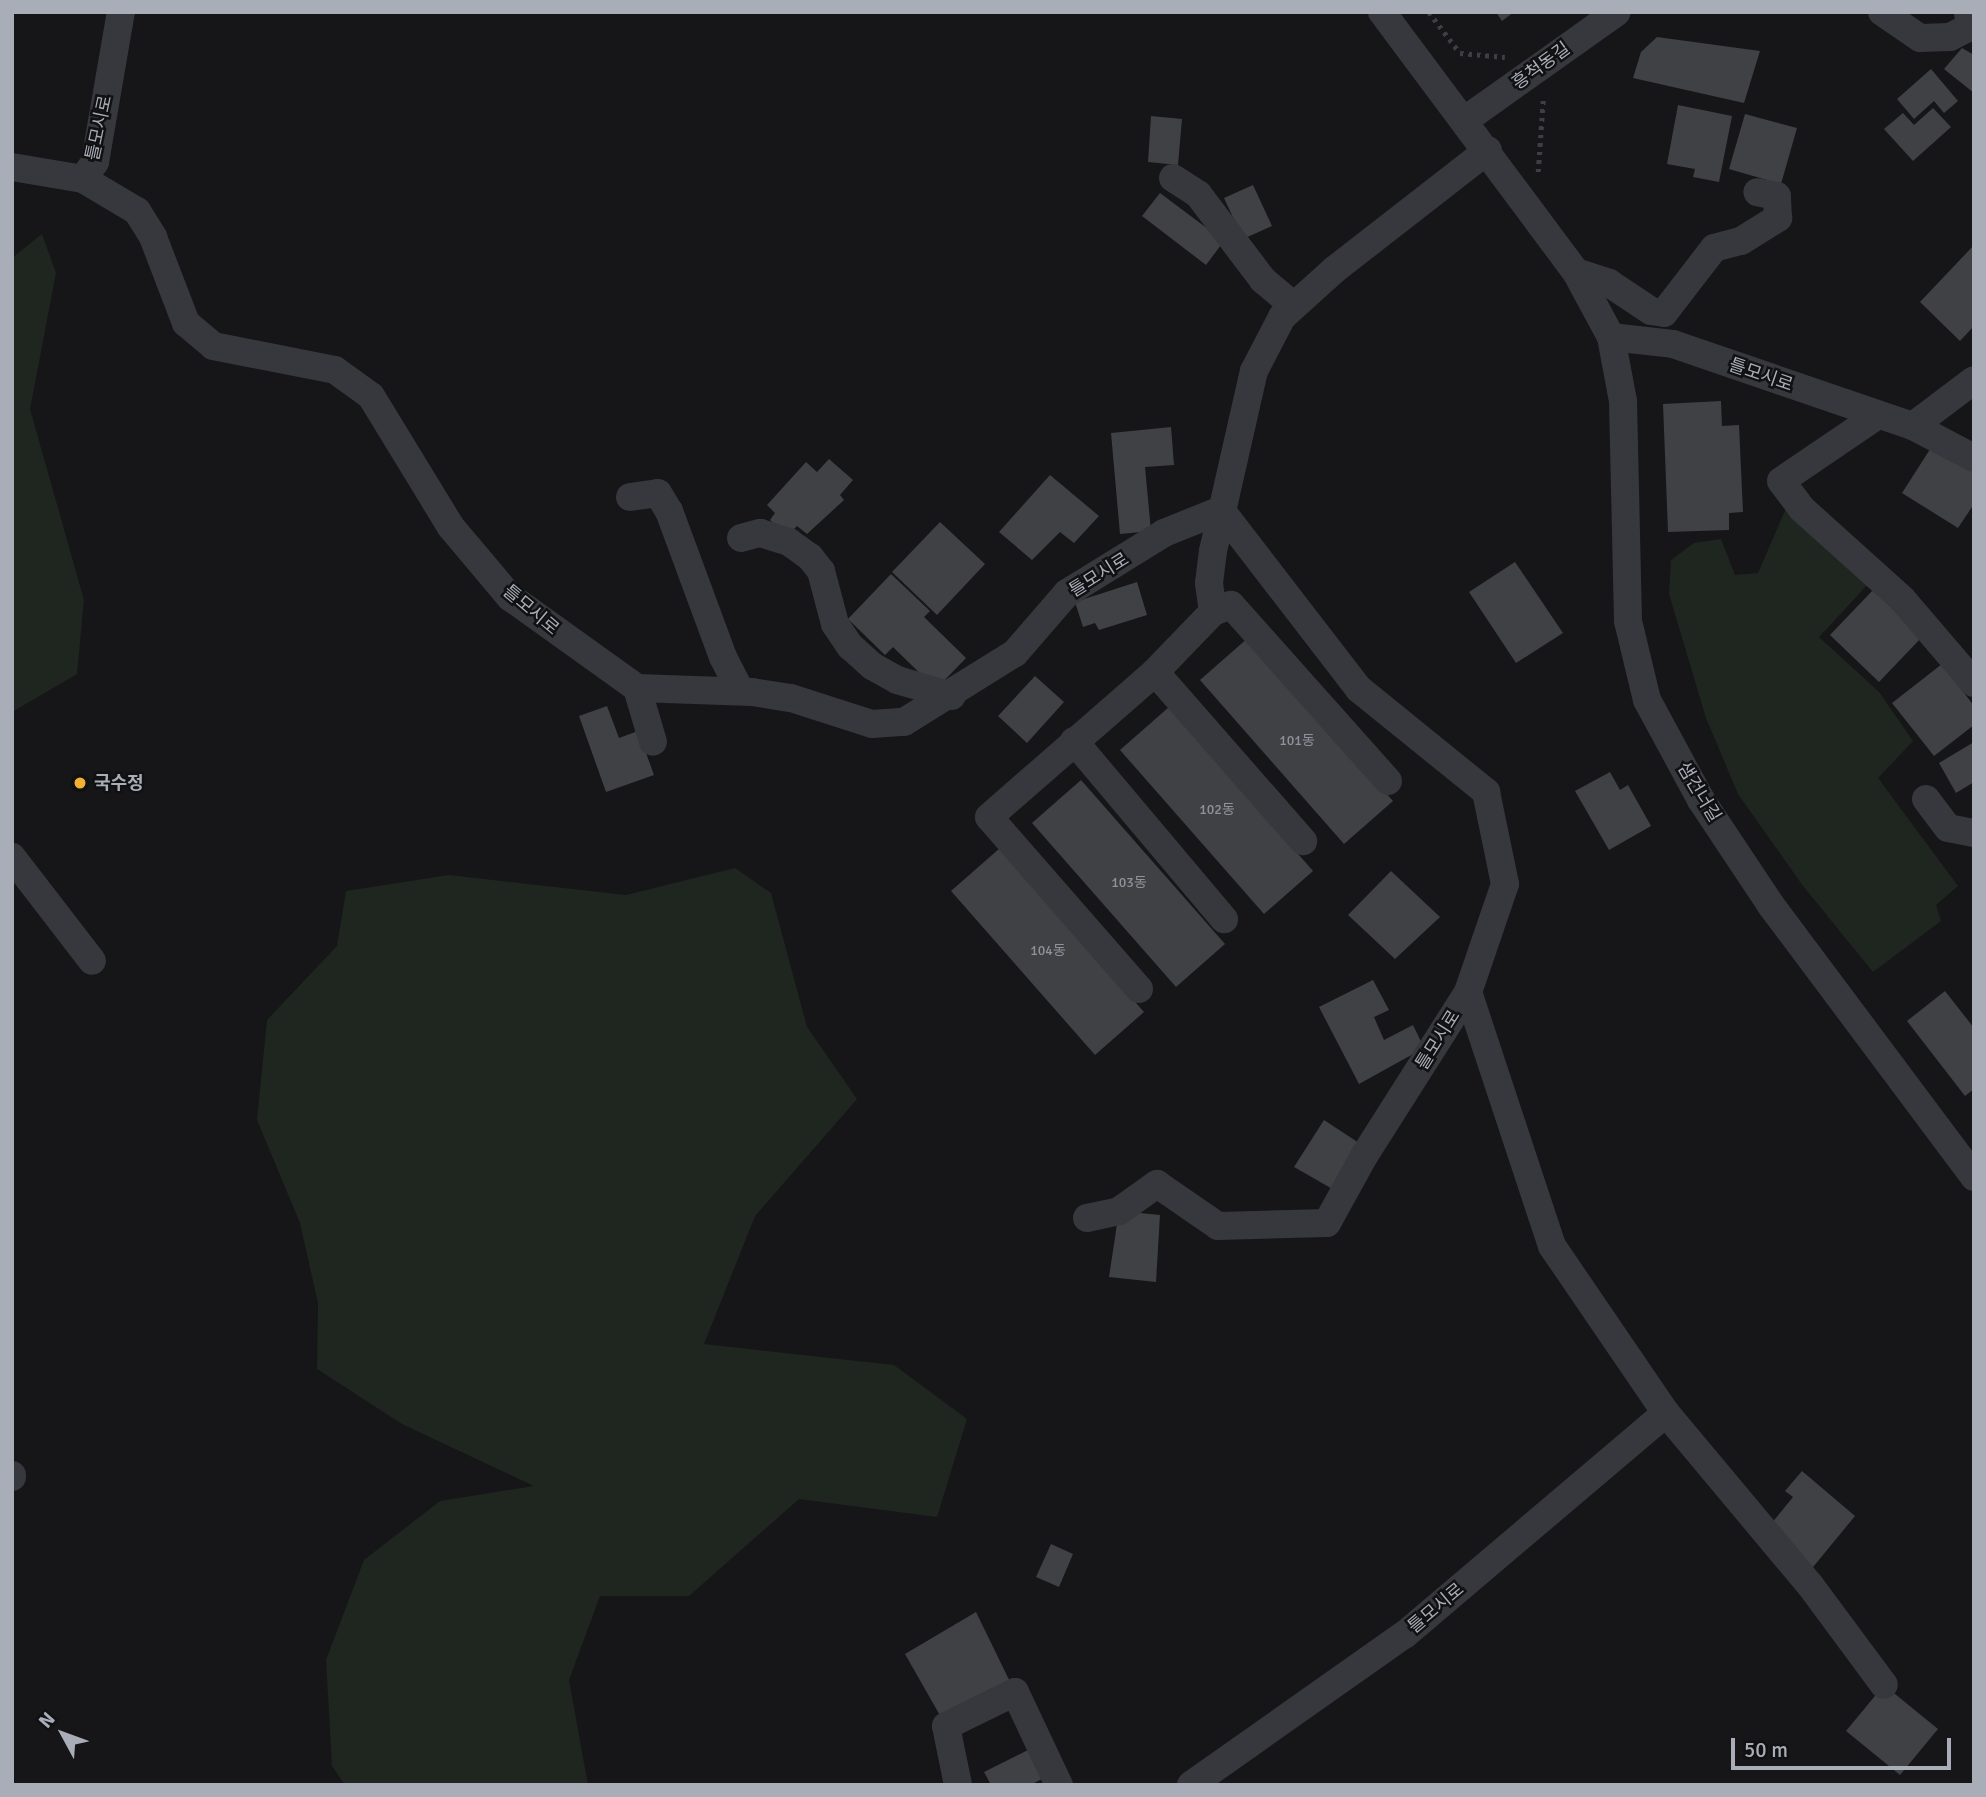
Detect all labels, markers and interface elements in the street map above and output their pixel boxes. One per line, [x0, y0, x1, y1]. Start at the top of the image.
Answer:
street label: 흥척동길 [1508, 38, 1574, 94]
street label: 틀모시로 [82, 93, 116, 163]
street label: 틀모시로 [1726, 354, 1796, 396]
street label: 틀모시로 [1065, 548, 1133, 602]
street label: 틀모시로 [499, 580, 563, 640]
house number: 101동 [1279, 733, 1315, 749]
street label: 샘건너길 [1673, 758, 1725, 826]
place label: 국수정 [94, 772, 144, 794]
marker: 국수정 [72, 775, 88, 791]
house number: 102동 [1199, 802, 1235, 818]
house number: 103동 [1111, 875, 1147, 891]
house number: 104동 [1030, 943, 1066, 959]
street label: 틀모시로 [1411, 1006, 1465, 1074]
street label: 틀모시로 [1404, 1578, 1468, 1638]
north arrow [28, 1699, 98, 1769]
text: N [34, 1707, 61, 1733]
scale bar [1734, 1724, 1954, 1768]
text: 50 m [1744, 1737, 1788, 1763]

